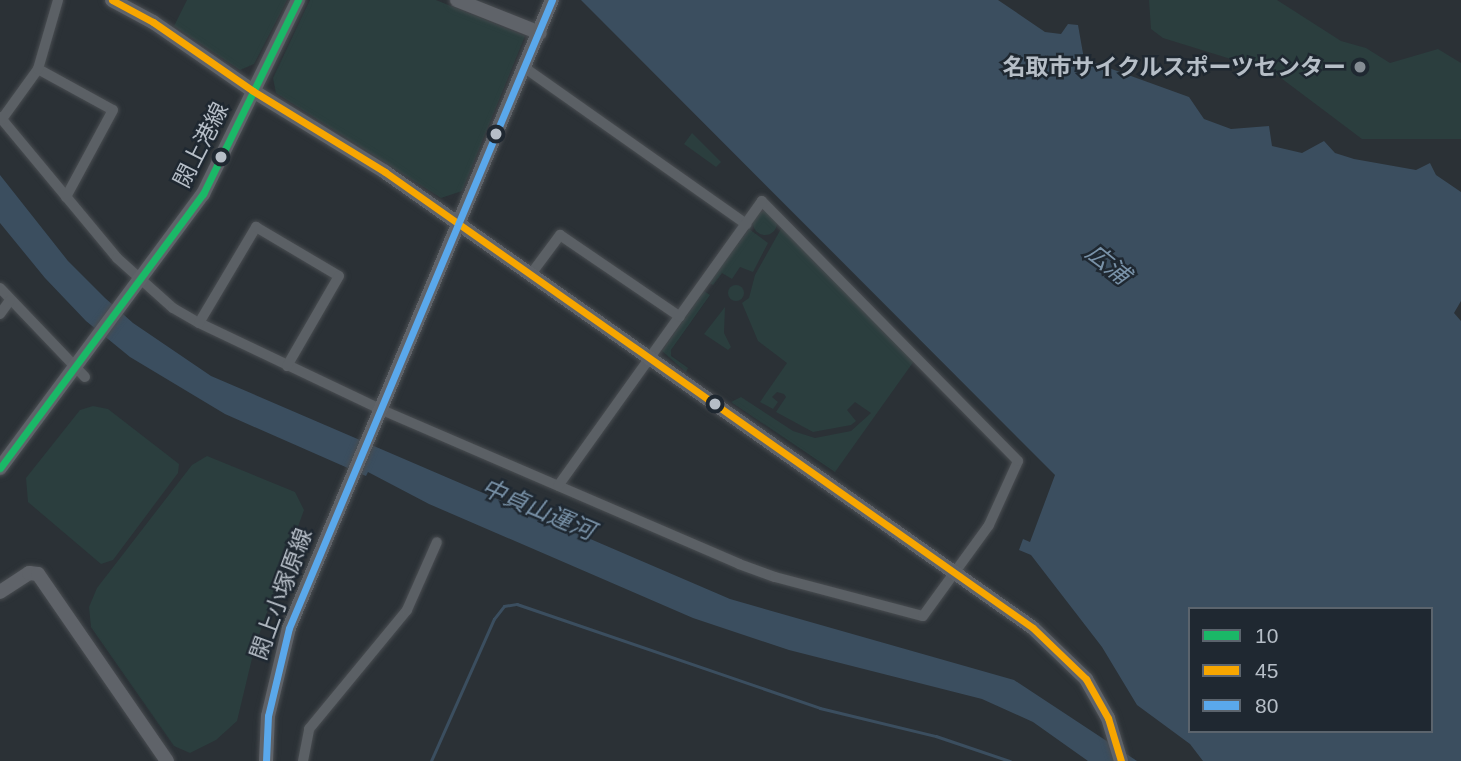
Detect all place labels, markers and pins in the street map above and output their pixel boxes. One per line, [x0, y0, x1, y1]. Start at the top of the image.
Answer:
place label: 名取市サイクルスポーツセンター [1001, 53, 1346, 81]
marker: 名取市サイクルスポーツセンター [1352, 59, 1368, 75]
unlabelled marker [489, 127, 503, 141]
unlabelled marker [214, 150, 228, 164]
unlabelled marker [708, 397, 722, 411]

